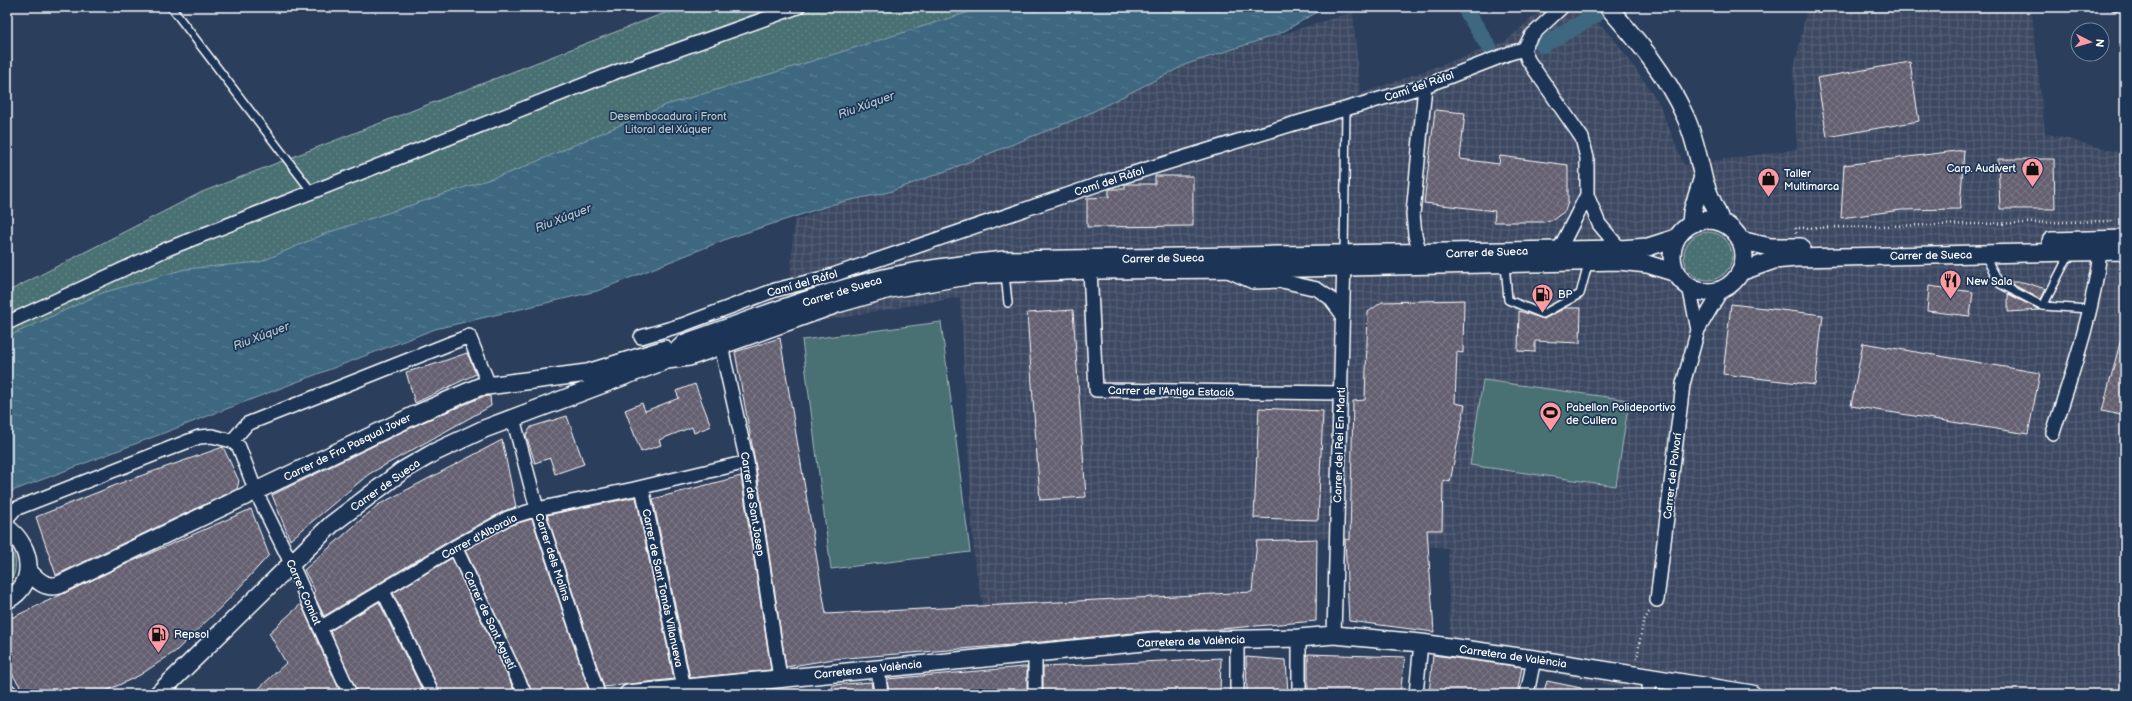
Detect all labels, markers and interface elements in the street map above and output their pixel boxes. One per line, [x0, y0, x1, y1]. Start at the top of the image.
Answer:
north arrow [2070, 22, 2110, 62]
text: N [2093, 38, 2106, 48]
street label: Camí del Ràfol [1383, 68, 1456, 104]
water label: Riu Xúquer [836, 88, 898, 123]
park label: Desembocadura i Front Litoral del Xúquer [609, 110, 727, 136]
shop icon: Carp. Audivert [2019, 155, 2045, 188]
place label: Carp. Audivert [1946, 162, 2017, 175]
street label: Camí del Ràfol [1073, 164, 1146, 199]
shop icon: Taller Multimarca [1755, 166, 1781, 199]
place label: Taller Multimarca [1784, 167, 1839, 193]
water label: Riu Xúquer [533, 200, 595, 236]
street label: Carrer de Sueca [1446, 245, 1528, 260]
street label: Carrer de Sueca [1890, 248, 1972, 263]
street label: Carrer de Sueca [1122, 251, 1204, 266]
street label: Camí del Ràfol [765, 267, 839, 300]
restaurant icon: New Sala [1937, 268, 1963, 301]
street label: Carrer de Sueca [801, 273, 883, 310]
place label: New Sala [1966, 275, 2012, 288]
fuel station icon: BP [1530, 281, 1556, 314]
place label: BP [1558, 288, 1573, 301]
water label: Riu Xúquer [231, 318, 293, 354]
street label: Carrer de l'Antiga Estació [1108, 384, 1234, 399]
street label: Carrer del Rei En Martí [1331, 387, 1348, 503]
sports icon: Pabellon Polideportivo de Cullera [1537, 400, 1563, 433]
place label: Pabellon Polideportivo de Cullera [1566, 401, 1676, 427]
street label: Carrer de Fra Pasqual Jover [282, 411, 414, 484]
street label: Carrer del Polvorí [1661, 432, 1684, 520]
street label: Carrer de Sant Josep [738, 451, 767, 557]
street label: Carrer de Sueca [348, 457, 423, 514]
street label: Carrer de Sant Tomàs Villanueva [639, 508, 686, 668]
street label: Carrer d'Alboraia [439, 511, 519, 562]
street label: Carrer dels Molins [532, 512, 573, 603]
street label: Carrer Comiat [283, 557, 324, 628]
street label: Carrer de Sant Agustí [461, 569, 518, 672]
fuel station icon: Repsol [145, 621, 171, 654]
place label: Repsol [174, 628, 209, 641]
street label: Carretera de València [1137, 633, 1245, 650]
street label: Carretera de València [1458, 643, 1567, 670]
street label: Carretera de València [814, 657, 923, 682]

